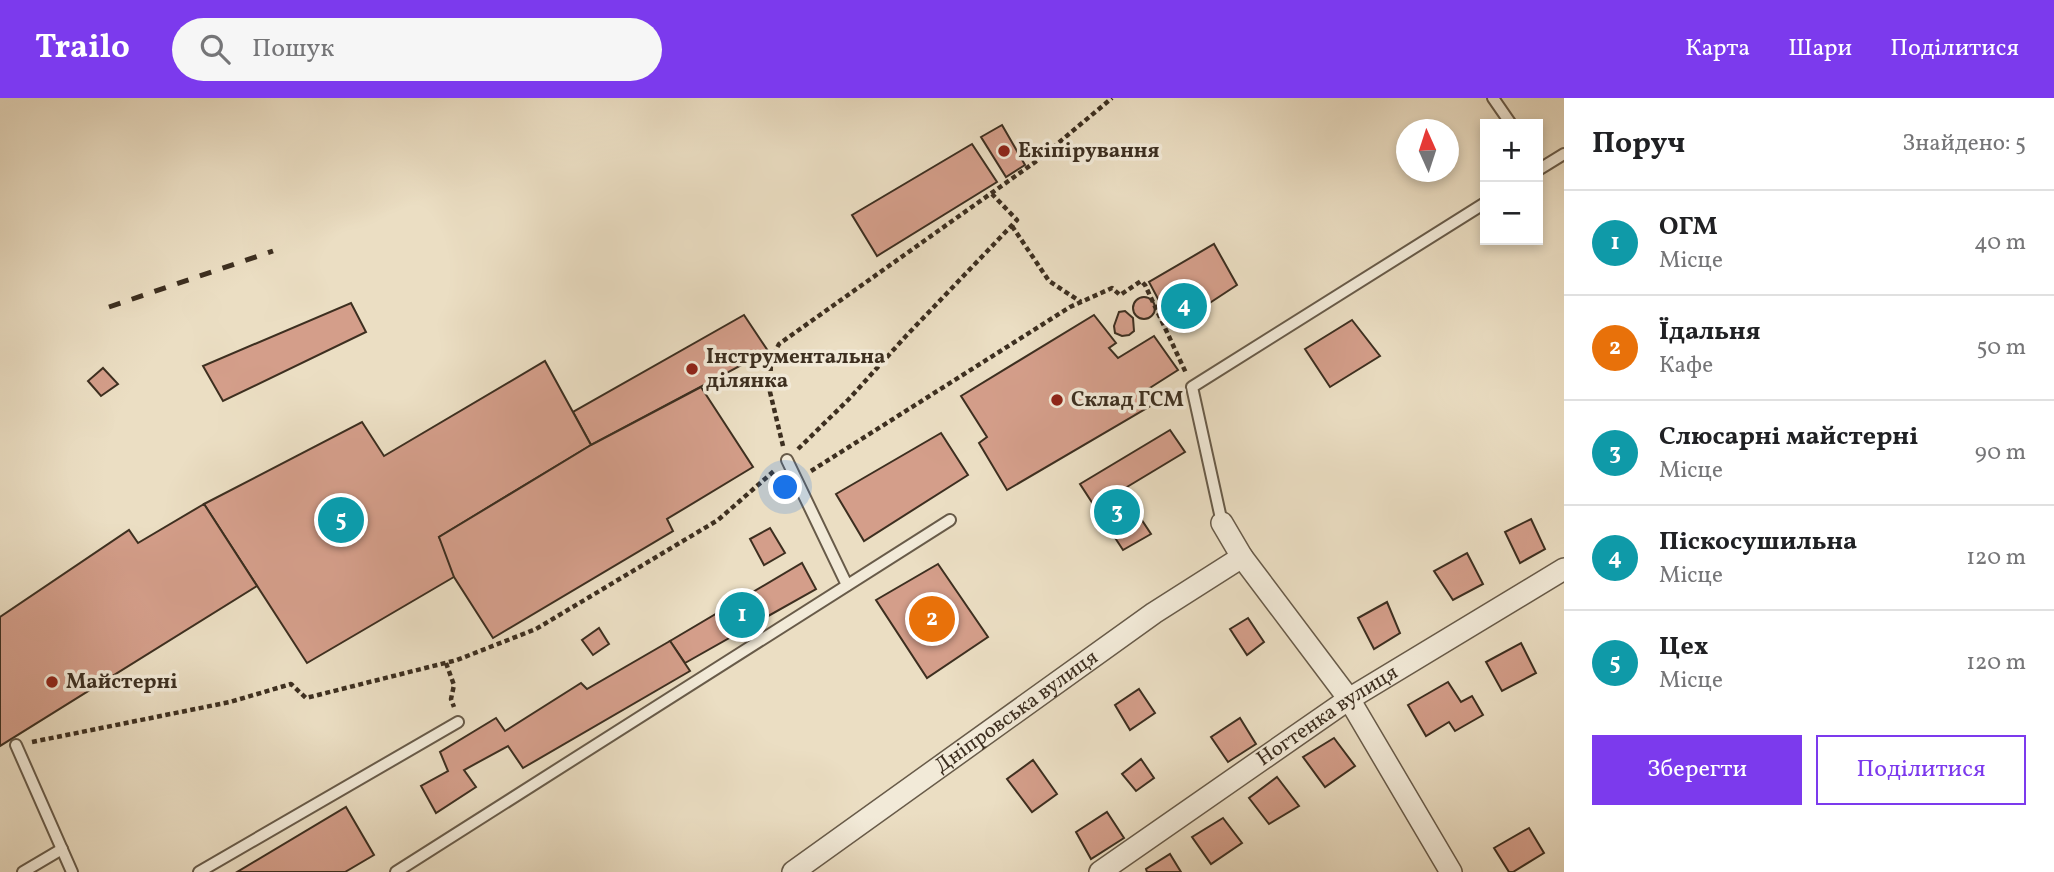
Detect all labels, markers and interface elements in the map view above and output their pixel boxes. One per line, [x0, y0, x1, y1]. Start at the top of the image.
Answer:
search box [172, 18, 662, 81]
text: Trailo [35, 26, 130, 72]
icon: search [196, 30, 234, 68]
text: Пошук [252, 31, 334, 67]
text: Карта [1685, 32, 1750, 66]
text: Шари [1788, 32, 1852, 66]
text: Поділитися [1890, 32, 2019, 66]
north arrow [1396, 119, 1459, 182]
map controls [1480, 119, 1543, 245]
button: + [1480, 119, 1543, 182]
text: Поруч [1592, 123, 1685, 165]
text: Знайдено: 5 [1902, 128, 2026, 160]
place label: Екіпірування [1018, 137, 1160, 166]
marker: Екіпірування [996, 143, 1012, 159]
button: − [1480, 182, 1543, 245]
text: ОГМ [1659, 209, 1718, 245]
text: 1 [1610, 227, 1620, 259]
text: 40 m [1974, 227, 2026, 259]
text: Місце [1659, 245, 1723, 277]
pin: 4 [1161, 280, 1207, 332]
text: Їдальня [1659, 314, 1761, 350]
text: 2 [1609, 332, 1621, 364]
text: 50 m [1977, 332, 2026, 364]
place label: Інструментальна ділянка [706, 343, 886, 396]
text: Кафе [1659, 350, 1713, 382]
marker: Інструментальна ділянка [684, 361, 700, 377]
place label: Склад ГСМ [1071, 386, 1184, 415]
marker: Склад ГСМ [1049, 392, 1065, 408]
text: Слюсарні майстерні [1659, 419, 1918, 455]
text: 3 [1609, 437, 1621, 469]
text: 90 m [1975, 437, 2026, 469]
text: Місце [1659, 455, 1723, 487]
your location [768, 470, 802, 504]
pin: 3 [1094, 486, 1140, 538]
pin: 5 [318, 494, 364, 546]
text: Піскосушильна [1659, 524, 1857, 560]
text: 4 [1608, 542, 1622, 574]
text: 120 m [1966, 542, 2026, 574]
text: Місце [1659, 560, 1723, 592]
pin: 1 [719, 589, 765, 641]
pin: 2 [909, 593, 955, 645]
text: Цех [1659, 629, 1708, 665]
street label: Дніпровська вулиця [929, 643, 1104, 780]
text: 5 [1609, 647, 1621, 679]
text: 120 m [1966, 647, 2026, 679]
street label: Ногтенка вулиця [1251, 658, 1404, 773]
text: Місце [1659, 665, 1723, 697]
place label: Майстерні [66, 668, 178, 697]
marker: Майстерні [44, 674, 60, 690]
button: Зберегти [1592, 735, 1802, 805]
button: Поділитися [1816, 735, 2026, 805]

